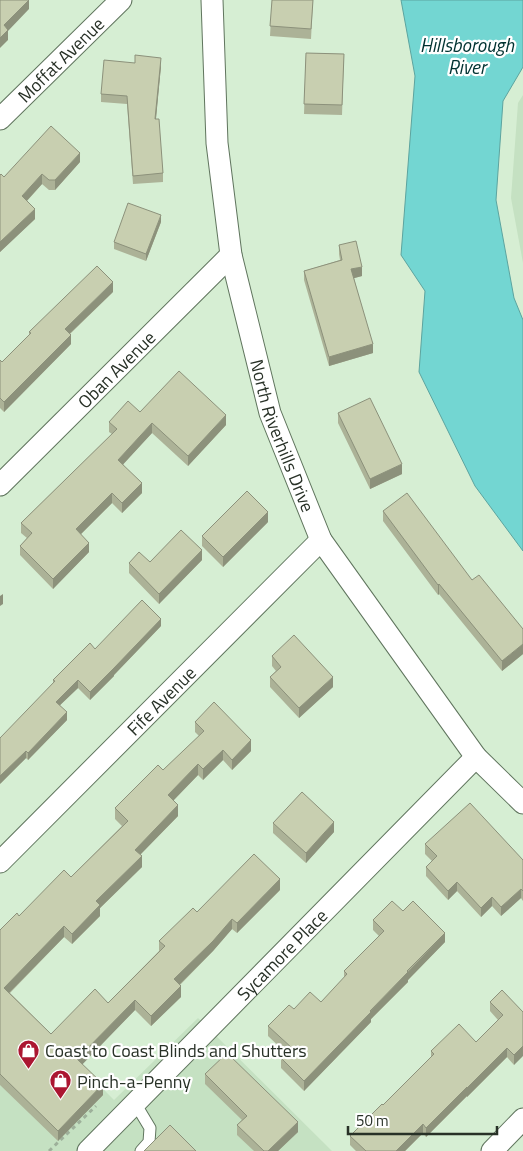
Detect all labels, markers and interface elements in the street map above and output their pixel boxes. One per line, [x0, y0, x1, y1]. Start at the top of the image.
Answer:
street label: Moffat Avenue [11, 10, 110, 108]
water label: Hillsborough River [420, 30, 514, 81]
street label: Oban Avenue [71, 324, 161, 414]
street label: North Riverhills Drive [244, 356, 322, 516]
street label: Fife Avenue [120, 660, 202, 741]
street label: Sycamore Place [230, 902, 333, 1006]
place label: Coast to Coast Blinds and Shutters [45, 1037, 307, 1064]
shop icon: Coast to Coast Blinds and Shutters [17, 1038, 41, 1069]
place label: Pinch-a-Penny [77, 1068, 191, 1095]
shop icon: Pinch-a-Penny [49, 1069, 73, 1100]
scale bar [348, 1104, 497, 1136]
text: 50 m [356, 1109, 389, 1132]

